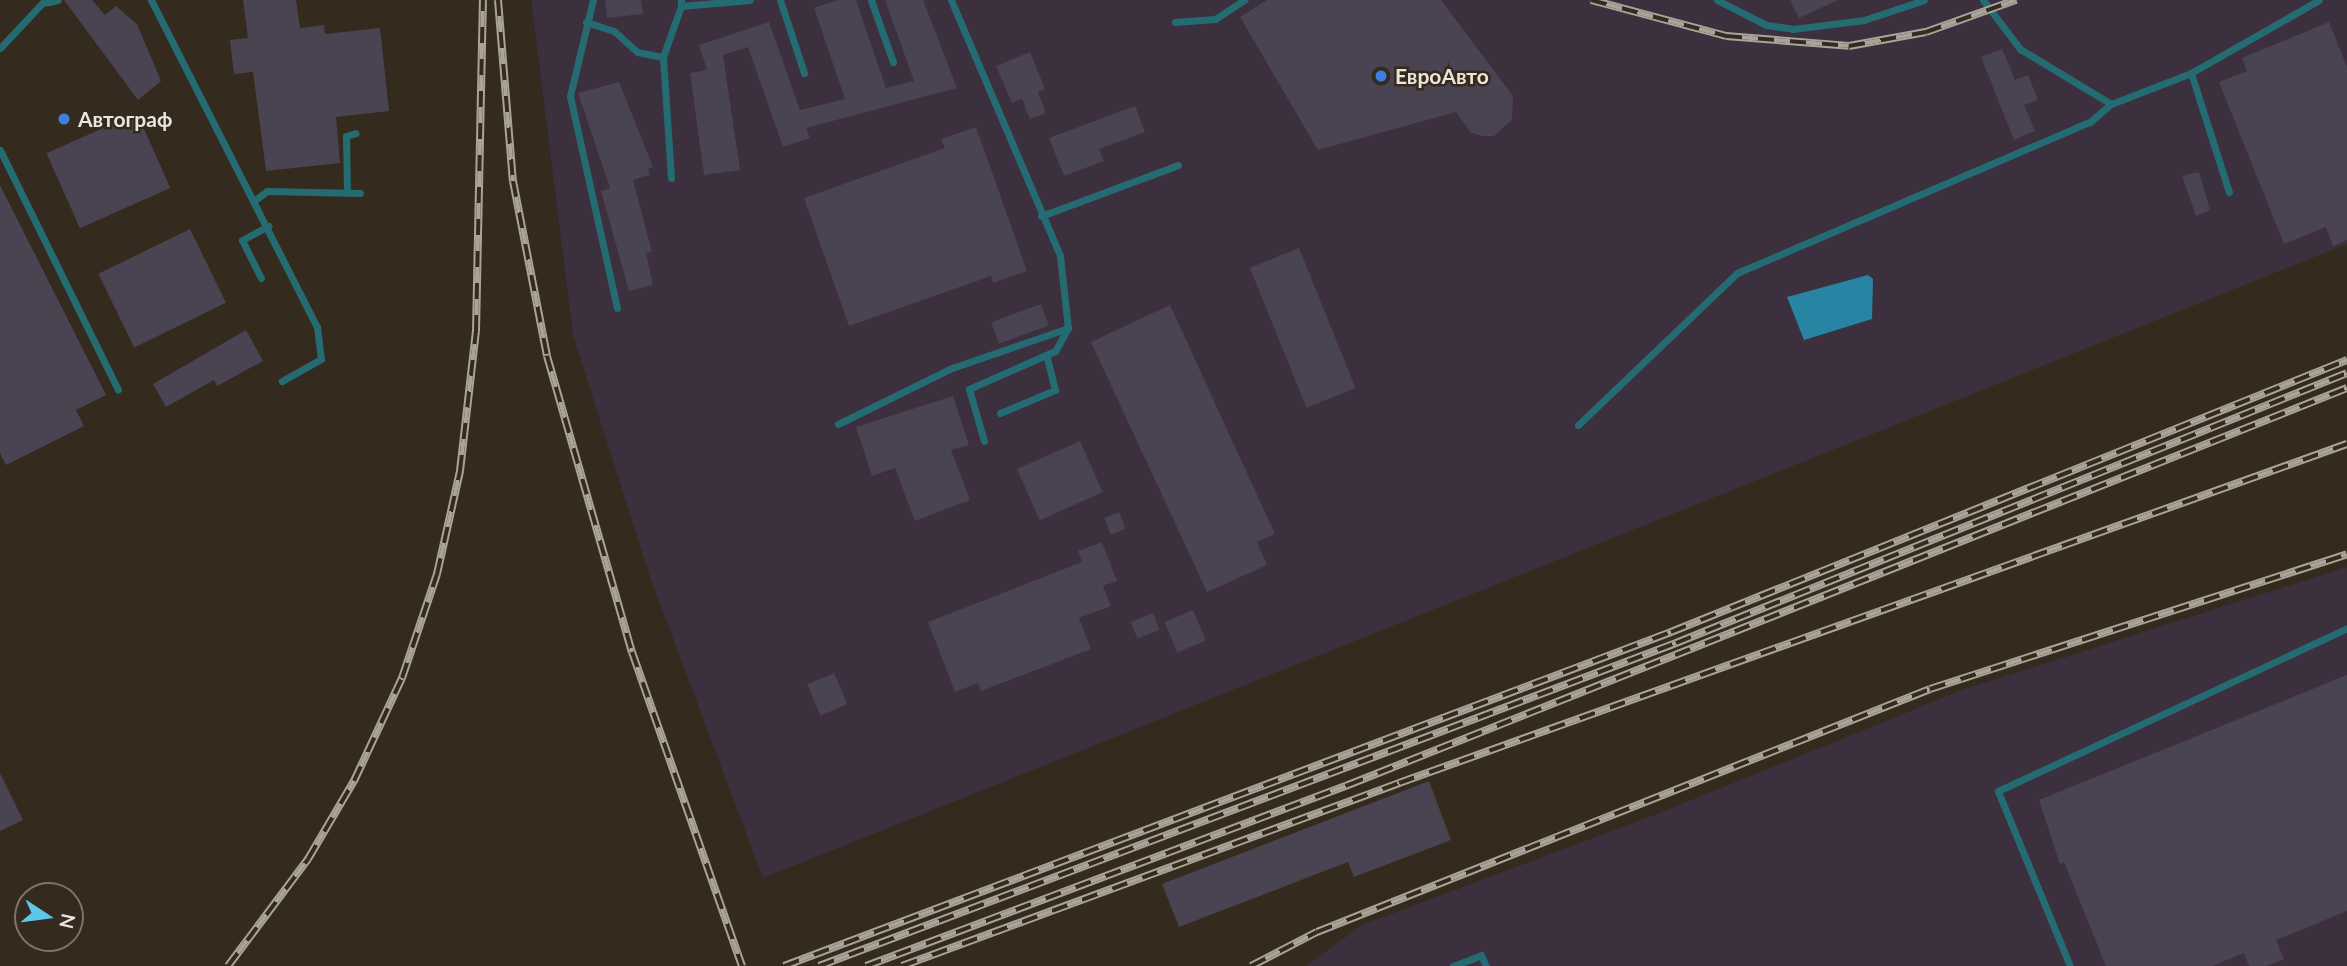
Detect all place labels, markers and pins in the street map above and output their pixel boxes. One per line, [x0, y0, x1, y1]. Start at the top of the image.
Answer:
place label: ЕвроАвто [1395, 63, 1489, 89]
marker: ЕвроАвто [1373, 68, 1389, 84]
place label: Автограф [78, 106, 172, 132]
marker: Автограф [56, 111, 72, 127]

